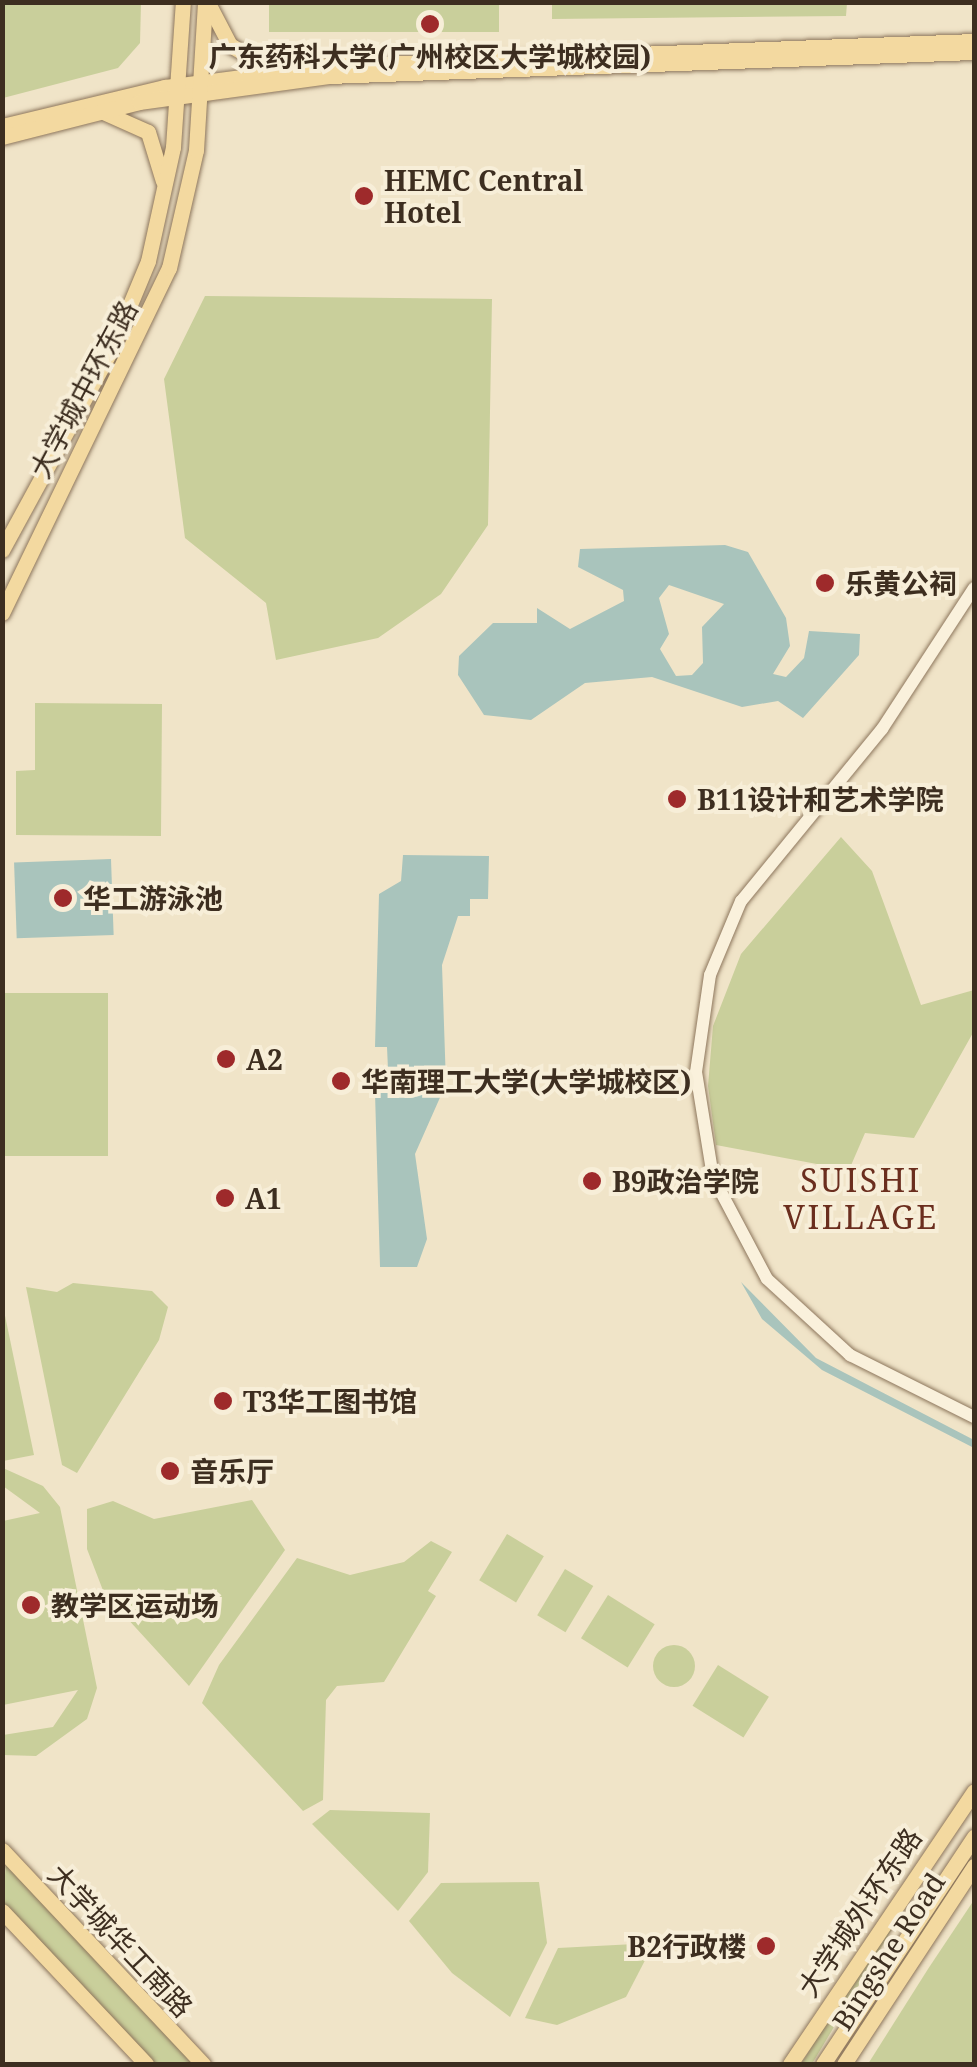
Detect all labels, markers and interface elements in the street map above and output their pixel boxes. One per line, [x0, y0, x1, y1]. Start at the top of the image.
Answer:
marker: 广东药科大学(广州校区大学城校园) [419, 13, 441, 35]
place label: 广东药科大学(广州校区大学城校园) [209, 39, 651, 73]
place label: HEMC Central Hotel [384, 163, 583, 229]
marker: HEMC Central Hotel [353, 185, 375, 207]
street label: 大学城中环东路 [22, 295, 144, 483]
place label: 乐黄公祠 [845, 566, 957, 600]
marker: 乐黄公祠 [814, 572, 836, 594]
place label: B11设计和艺术学院 [697, 782, 943, 816]
marker: B11设计和艺术学院 [666, 788, 688, 810]
place label: 华工游泳池 [83, 881, 223, 915]
marker: 华工游泳池 [52, 887, 74, 909]
place label: A2 [246, 1042, 283, 1076]
marker: A2 [215, 1048, 237, 1070]
place label: 华南理工大学(大学城校区) [361, 1064, 691, 1098]
marker: 华南理工大学(大学城校区) [330, 1070, 352, 1092]
district label: SUISHI VILLAGE [783, 1162, 939, 1237]
place label: B9政治学院 [612, 1164, 759, 1198]
marker: B9政治学院 [581, 1170, 603, 1192]
place label: A1 [245, 1181, 282, 1215]
marker: A1 [214, 1187, 236, 1209]
place label: T3华工图书馆 [243, 1384, 417, 1418]
marker: T3华工图书馆 [212, 1390, 234, 1412]
place label: 音乐厅 [190, 1454, 274, 1488]
marker: 音乐厅 [159, 1460, 181, 1482]
place label: 教学区运动场 [51, 1588, 219, 1622]
marker: 教学区运动场 [20, 1594, 42, 1616]
street label: 大学城外环东路 [790, 1821, 928, 2003]
street label: 大学城华工南路 [42, 1857, 200, 2023]
street label: Bingshe Road [825, 1866, 951, 2036]
place label: B2行政楼 [627, 1929, 746, 1963]
marker: B2行政楼 [755, 1935, 777, 1957]

